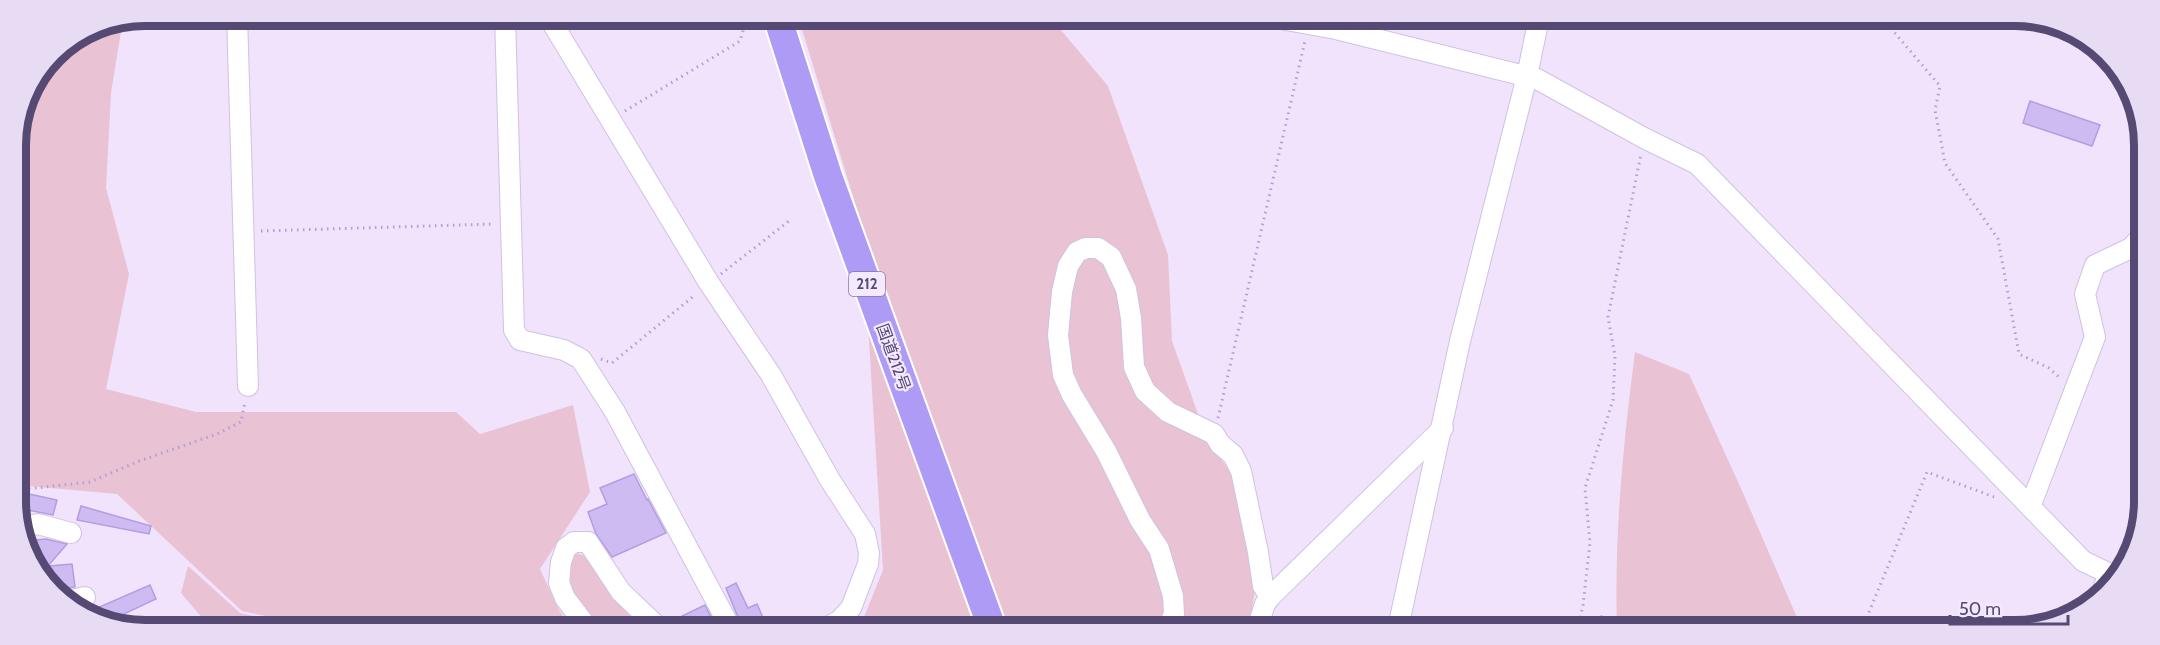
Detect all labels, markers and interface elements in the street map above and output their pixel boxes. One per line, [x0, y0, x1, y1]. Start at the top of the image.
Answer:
road number: 212 [849, 272, 885, 296]
street label: 国道212号 [873, 321, 914, 393]
scale bar [1950, 588, 2068, 626]
text: 50 m [1959, 598, 2001, 620]

